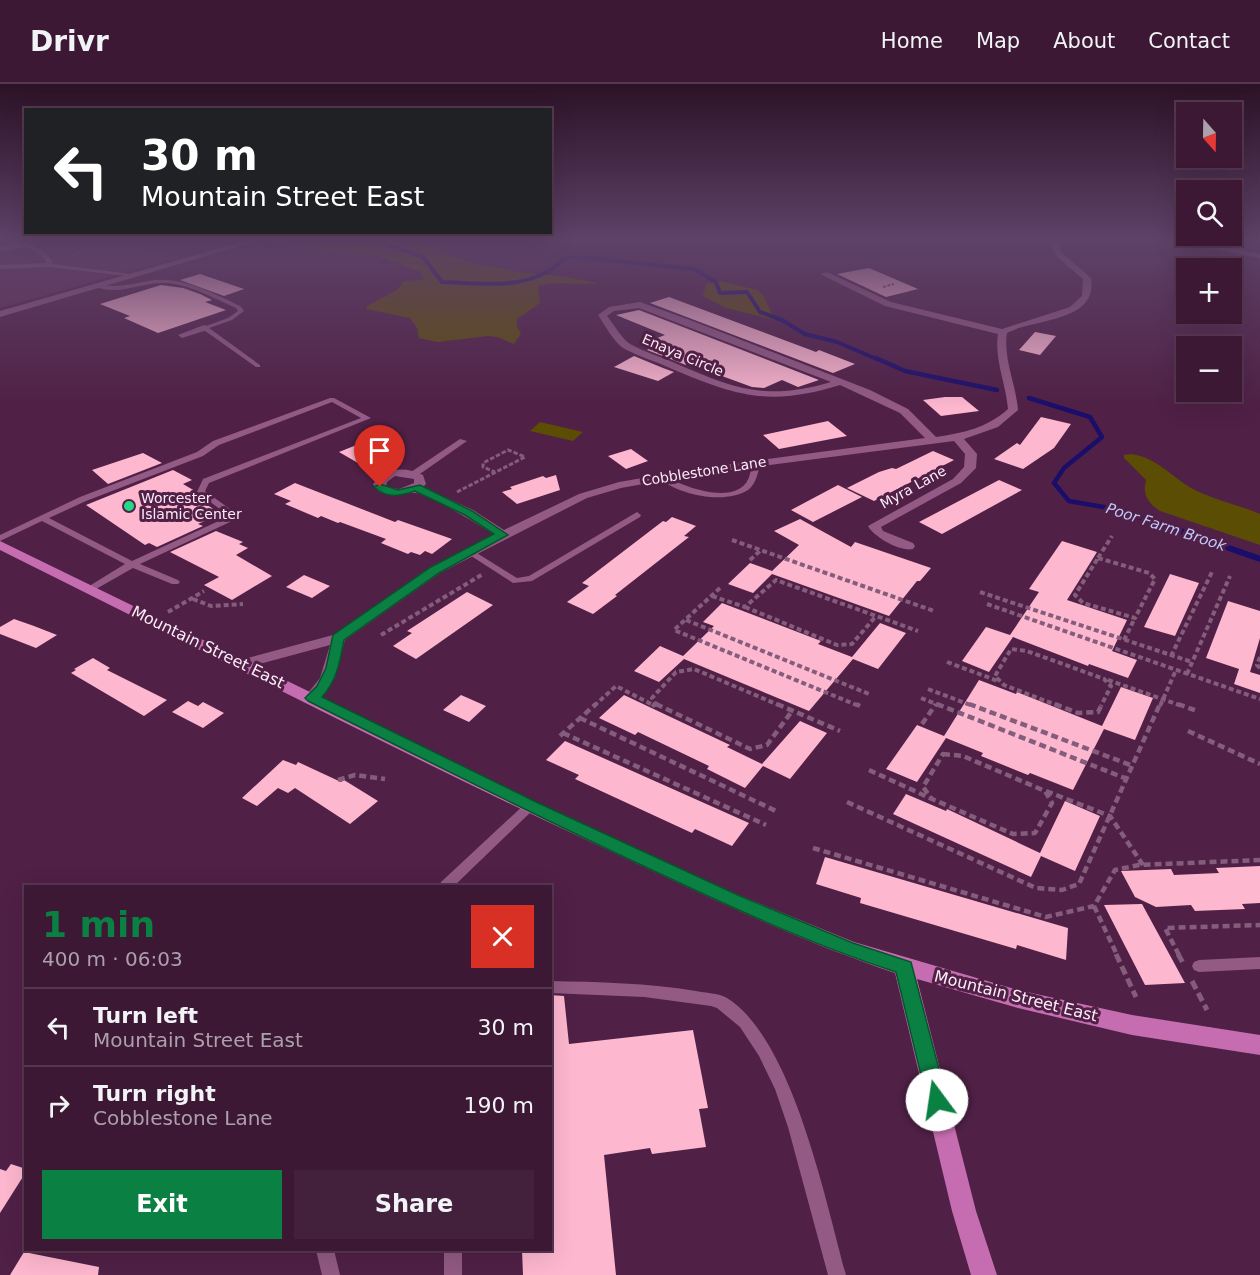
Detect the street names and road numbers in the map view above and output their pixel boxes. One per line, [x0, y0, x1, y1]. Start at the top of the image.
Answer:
street label: Enaya Circle [640, 331, 726, 379]
street label: Cobblestone Lane [641, 453, 767, 489]
street label: Myra Lane [877, 462, 949, 512]
street label: Mountain Street East [128, 602, 288, 692]
street label: Mountain Street East [932, 966, 1100, 1026]

